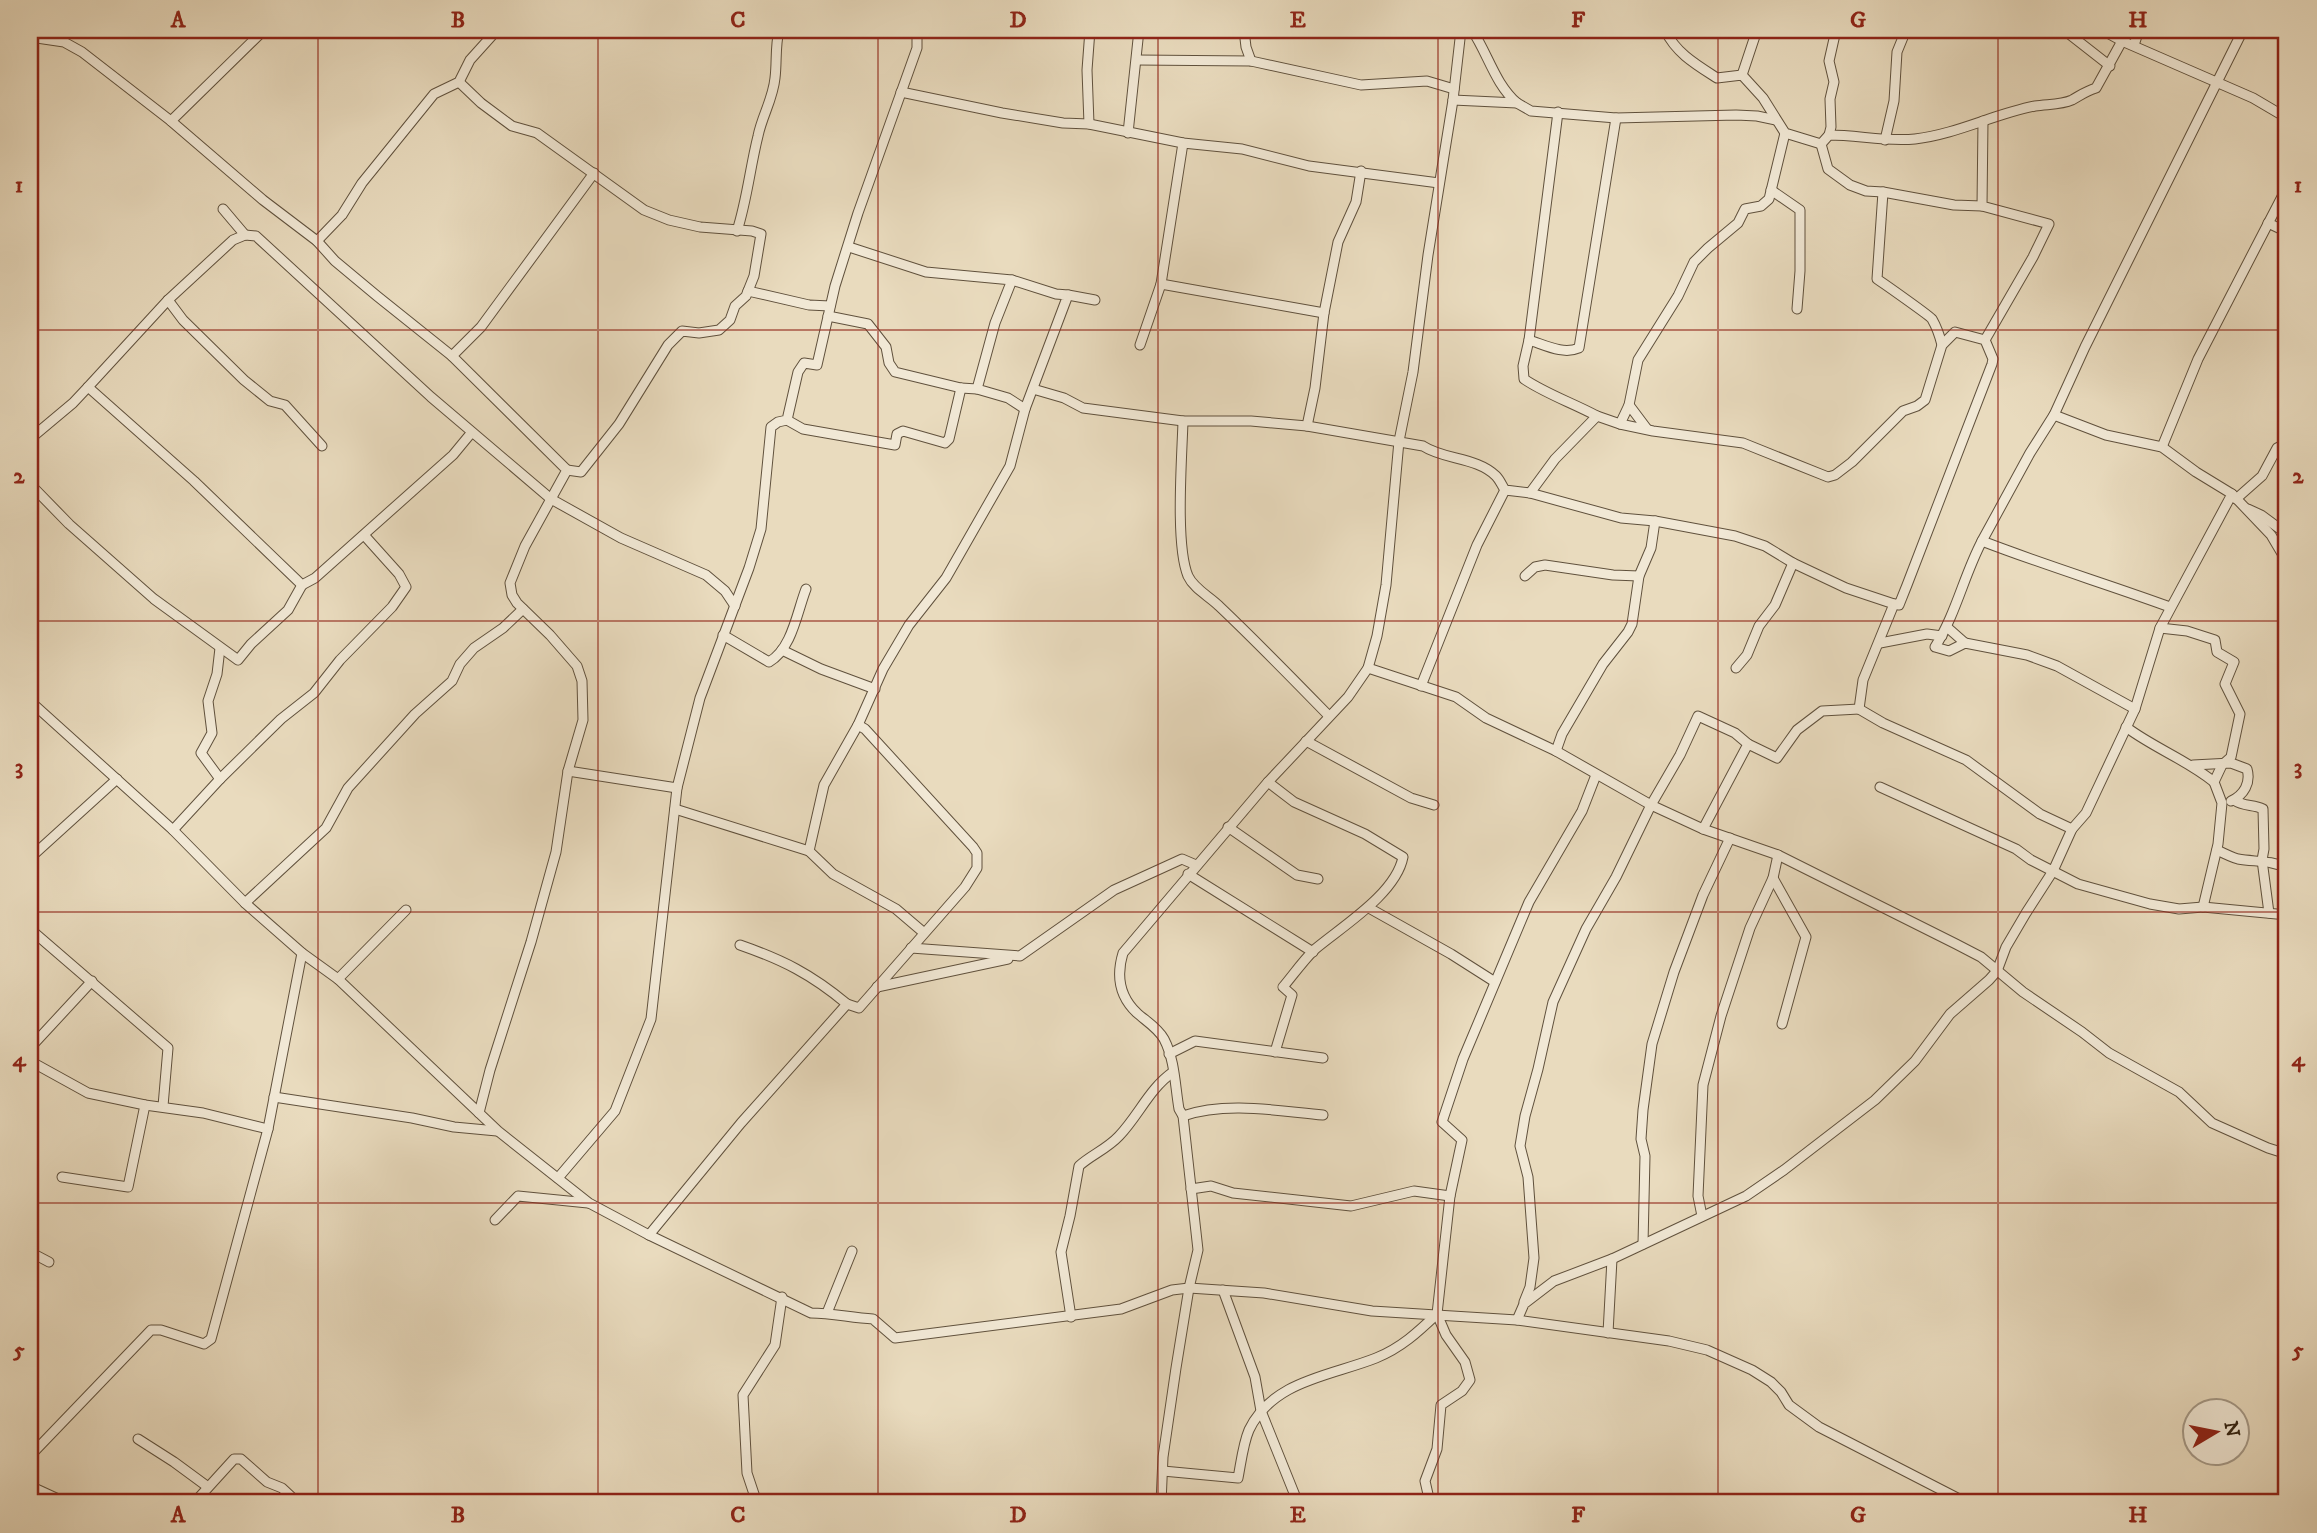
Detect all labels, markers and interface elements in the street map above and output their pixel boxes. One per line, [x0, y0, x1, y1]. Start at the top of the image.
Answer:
text: A [170, 6, 187, 35]
text: B [451, 6, 465, 35]
text: C [730, 6, 746, 35]
text: D [1009, 6, 1027, 35]
text: E [1290, 6, 1306, 35]
text: F [1571, 6, 1586, 35]
text: G [1850, 6, 1866, 35]
text: H [2128, 6, 2148, 35]
text: 1 [15, 171, 23, 200]
text: 1 [2294, 171, 2302, 200]
text: 2 [13, 462, 25, 491]
text: 2 [2292, 462, 2304, 491]
text: 3 [15, 753, 23, 782]
text: 3 [2294, 753, 2302, 782]
text: 4 [12, 1045, 27, 1074]
text: 4 [2291, 1045, 2306, 1074]
text: 5 [12, 1336, 25, 1365]
text: 5 [2291, 1336, 2304, 1365]
north arrow [2180, 1396, 2250, 1466]
text: N [2219, 1420, 2244, 1439]
text: A [170, 1501, 187, 1530]
text: B [451, 1501, 465, 1530]
text: C [730, 1501, 746, 1530]
text: D [1009, 1501, 1027, 1530]
text: E [1290, 1501, 1306, 1530]
text: F [1571, 1501, 1586, 1530]
text: G [1850, 1501, 1866, 1530]
text: H [2128, 1501, 2148, 1530]

